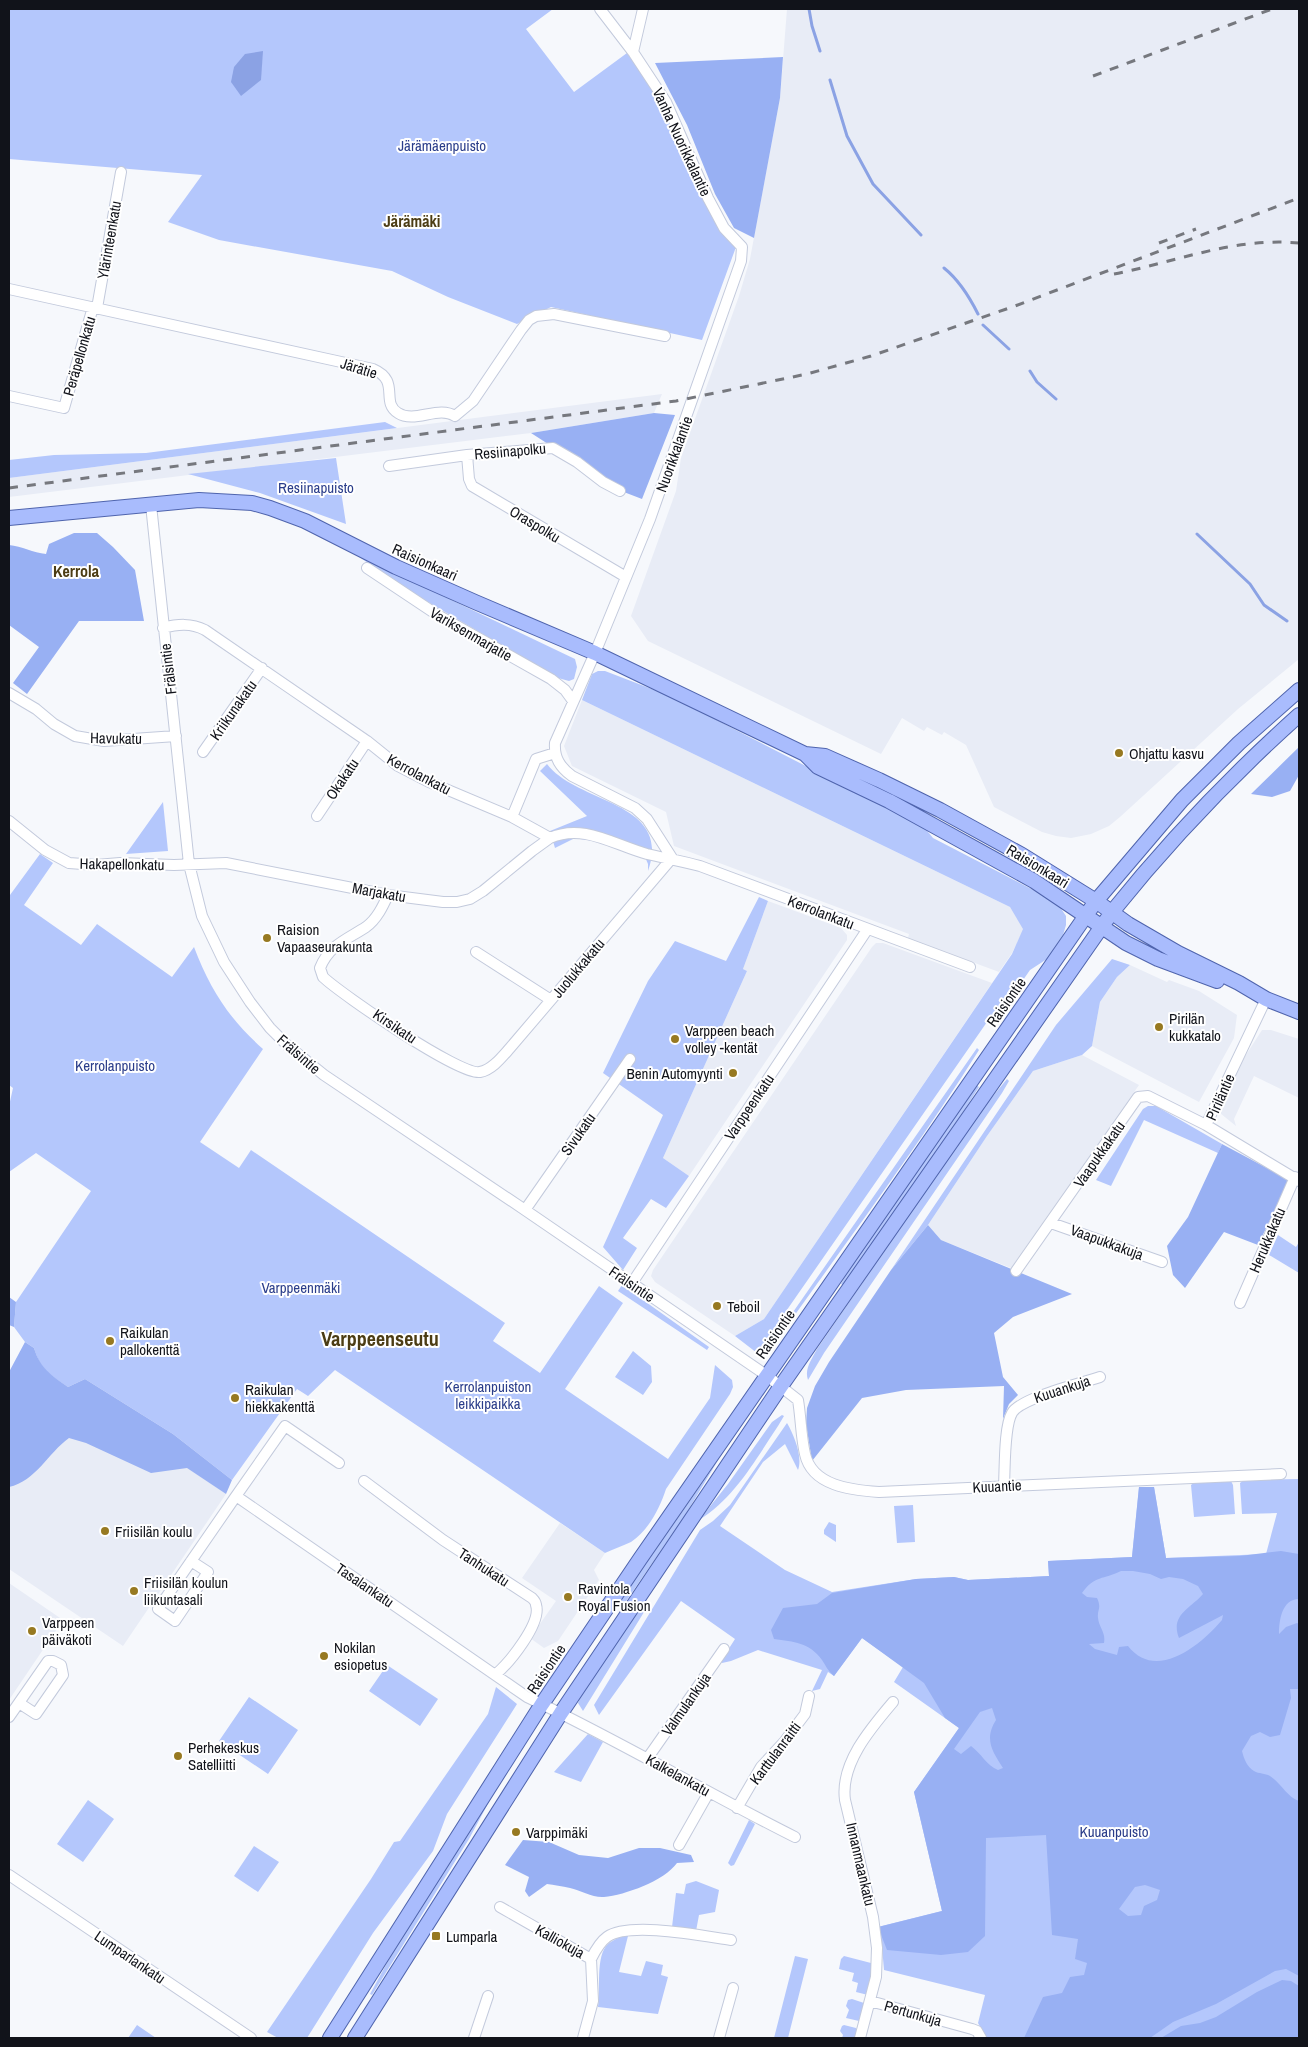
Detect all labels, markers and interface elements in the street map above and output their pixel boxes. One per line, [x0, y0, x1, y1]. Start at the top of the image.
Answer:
street label: Vanha Nuorikkalantie [648, 84, 716, 200]
park label: Järämäenpuisto [398, 135, 486, 156]
street label: Ylärinteenkatu [92, 199, 126, 281]
district label: Järämäki [384, 210, 440, 232]
street label: Peräpellonkatu [58, 314, 100, 398]
street label: Järätie [338, 352, 380, 384]
street label: Nuorikkalantie [651, 413, 697, 495]
street label: Resiinapolku [473, 437, 547, 465]
park label: Resiinapuisto [278, 477, 354, 498]
street label: Oraspolku [506, 501, 564, 547]
street label: Raisionkaari [389, 538, 461, 586]
district label: Kerrola [53, 560, 100, 582]
street label: Variksenmarjatie [426, 602, 516, 666]
street label: Frälsintie [154, 642, 182, 696]
street label: Kriikunakatu [205, 676, 261, 744]
street label: Havukatu [90, 727, 142, 749]
place label: Ohjattu kasvu [1129, 743, 1204, 764]
marker: Ohjattu kasvu [1113, 747, 1125, 759]
street label: Kerrolankatu [383, 748, 455, 800]
street label: Okakatu [320, 754, 364, 804]
street label: Raisionkaari [1003, 839, 1073, 893]
street label: Hakapellonkatu [79, 853, 165, 875]
street label: Marjakatu [351, 877, 407, 907]
street label: Kerrolankatu [785, 890, 857, 934]
place label: Raision Vapaaseurakunta [277, 919, 373, 957]
marker: Raision Vapaaseurakunta [261, 932, 273, 944]
street label: Juolukkakatu [547, 934, 609, 1002]
street label: Raisiontie [981, 973, 1031, 1031]
street label: Kirsikatu [369, 1004, 421, 1048]
place label: Pirilän kukkatalo [1169, 1008, 1221, 1046]
place label: Varppeen beach volley -kentät [685, 1020, 774, 1058]
marker: Pirilän kukkatalo [1153, 1021, 1165, 1033]
street label: Frälsintie [273, 1029, 325, 1079]
marker: Varppeen beach volley -kentät [669, 1033, 681, 1045]
park label: Kerrolanpuisto [75, 1055, 155, 1076]
place label: Benin Automyynti [627, 1063, 723, 1084]
marker: Benin Automyynti [727, 1067, 739, 1079]
street label: Varppeenkatu [719, 1070, 779, 1144]
street label: Piriläntie [1200, 1070, 1240, 1124]
street label: Sivukatu [556, 1108, 600, 1160]
street label: Vaapukkakatu [1068, 1116, 1130, 1192]
street label: Herukkakatu [1244, 1204, 1290, 1276]
street label: Vaapukkakuja [1068, 1219, 1147, 1265]
street label: Frälsintie [605, 1261, 659, 1307]
park label: Varppeenmäki [261, 1277, 341, 1298]
place label: Teboil [727, 1296, 760, 1317]
marker: Teboil [711, 1300, 723, 1312]
street label: Raisiontie [750, 1305, 800, 1363]
place label: Raikulan pallokenttä [120, 1322, 180, 1360]
district label: Varppeenseutu [321, 1325, 439, 1352]
marker: Raikulan pallokenttä [104, 1335, 116, 1347]
street label: Kuuankuja [1031, 1370, 1093, 1408]
park label: Kerrolanpuiston leikkipaikka [445, 1376, 531, 1414]
place label: Raikulan hiekkakenttä [245, 1379, 315, 1417]
marker: Raikulan hiekkakenttä [229, 1392, 241, 1404]
street label: Kuuantie [972, 1474, 1022, 1498]
place label: Friisilän koulu [115, 1521, 192, 1542]
marker: Friisilän koulu [99, 1525, 111, 1537]
street label: Tanhukatu [454, 1543, 514, 1591]
street label: Tasalankatu [332, 1558, 398, 1612]
place label: Friisilän koulun liikuntasali [144, 1572, 228, 1610]
place label: Ravintola Royal Fusion [578, 1578, 650, 1616]
marker: Friisilän koulun liikuntasali [128, 1585, 140, 1597]
marker: Ravintola Royal Fusion [562, 1591, 574, 1603]
place label: Varppeen päiväkoti [42, 1612, 94, 1650]
marker: Varppeen päiväkoti [26, 1625, 38, 1637]
place label: Nokilan esiopetus [334, 1637, 387, 1675]
street label: Raisiontie [522, 1640, 570, 1698]
marker: Nokilan esiopetus [318, 1650, 330, 1662]
street label: Valmulankuja [656, 1668, 716, 1740]
street label: Karttulanraitti [744, 1717, 806, 1789]
place label: Perhekeskus Satelliitti [188, 1737, 259, 1775]
street label: Kalkelankatu [642, 1749, 714, 1801]
marker: Perhekeskus Satelliitti [172, 1750, 184, 1762]
street label: Innanmaankatu [841, 1820, 881, 1908]
park label: Kuuanpuisto [1079, 1821, 1149, 1842]
place label: Varppimäki [526, 1822, 588, 1843]
marker: Varppimäki [510, 1826, 522, 1838]
street label: Kalliokuja [532, 1919, 589, 1963]
street label: Lumparlankatu [90, 1926, 170, 1988]
place label: Lumparla [446, 1926, 497, 1947]
marker: Lumparla [430, 1930, 442, 1942]
street label: Pertunkuja [882, 1995, 944, 2031]

